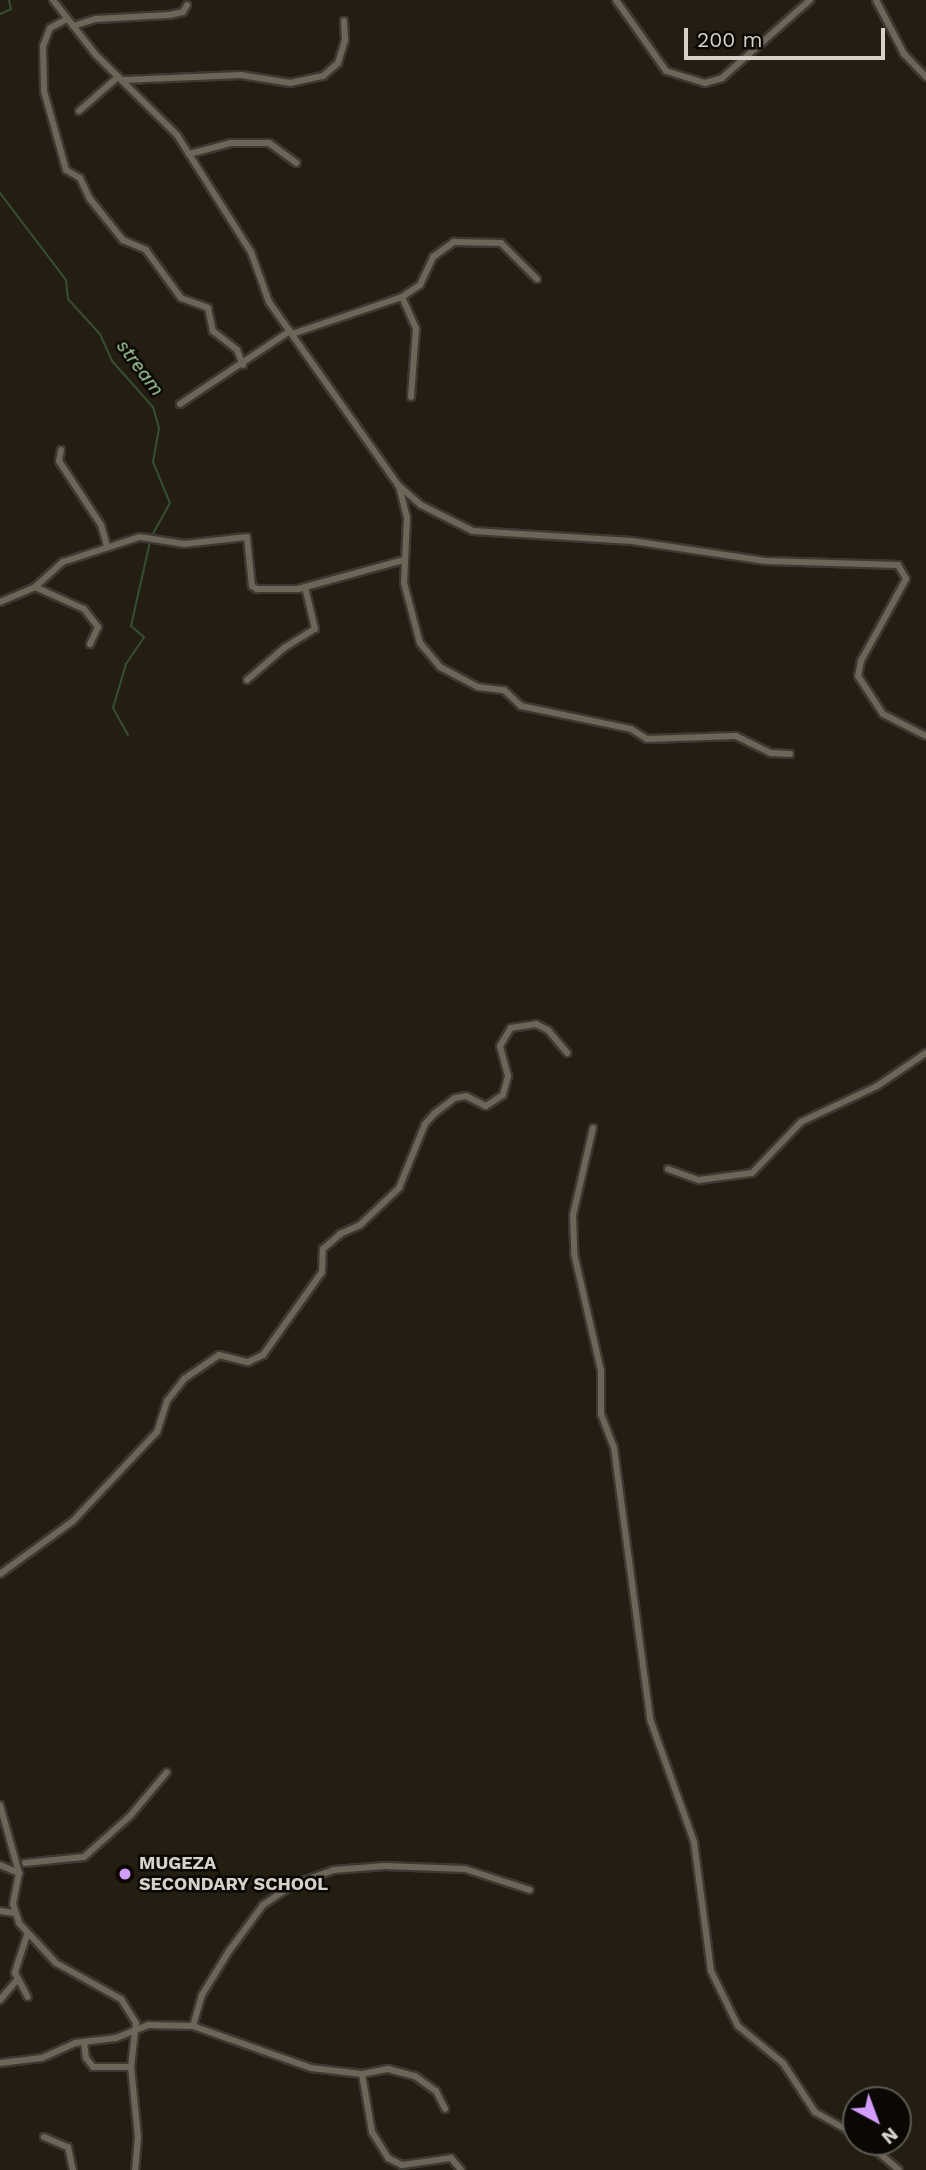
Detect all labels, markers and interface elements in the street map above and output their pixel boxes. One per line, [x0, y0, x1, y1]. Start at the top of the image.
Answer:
scale bar [688, 14, 889, 58]
text: 200 m [697, 27, 763, 52]
water label: stream [111, 335, 169, 401]
place label: MUGEZA SECONDARY SCHOOL [139, 1853, 329, 1896]
marker: MUGEZA SECONDARY SCHOOL [117, 1866, 133, 1882]
north arrow [842, 2086, 912, 2156]
text: N [877, 2122, 903, 2149]

